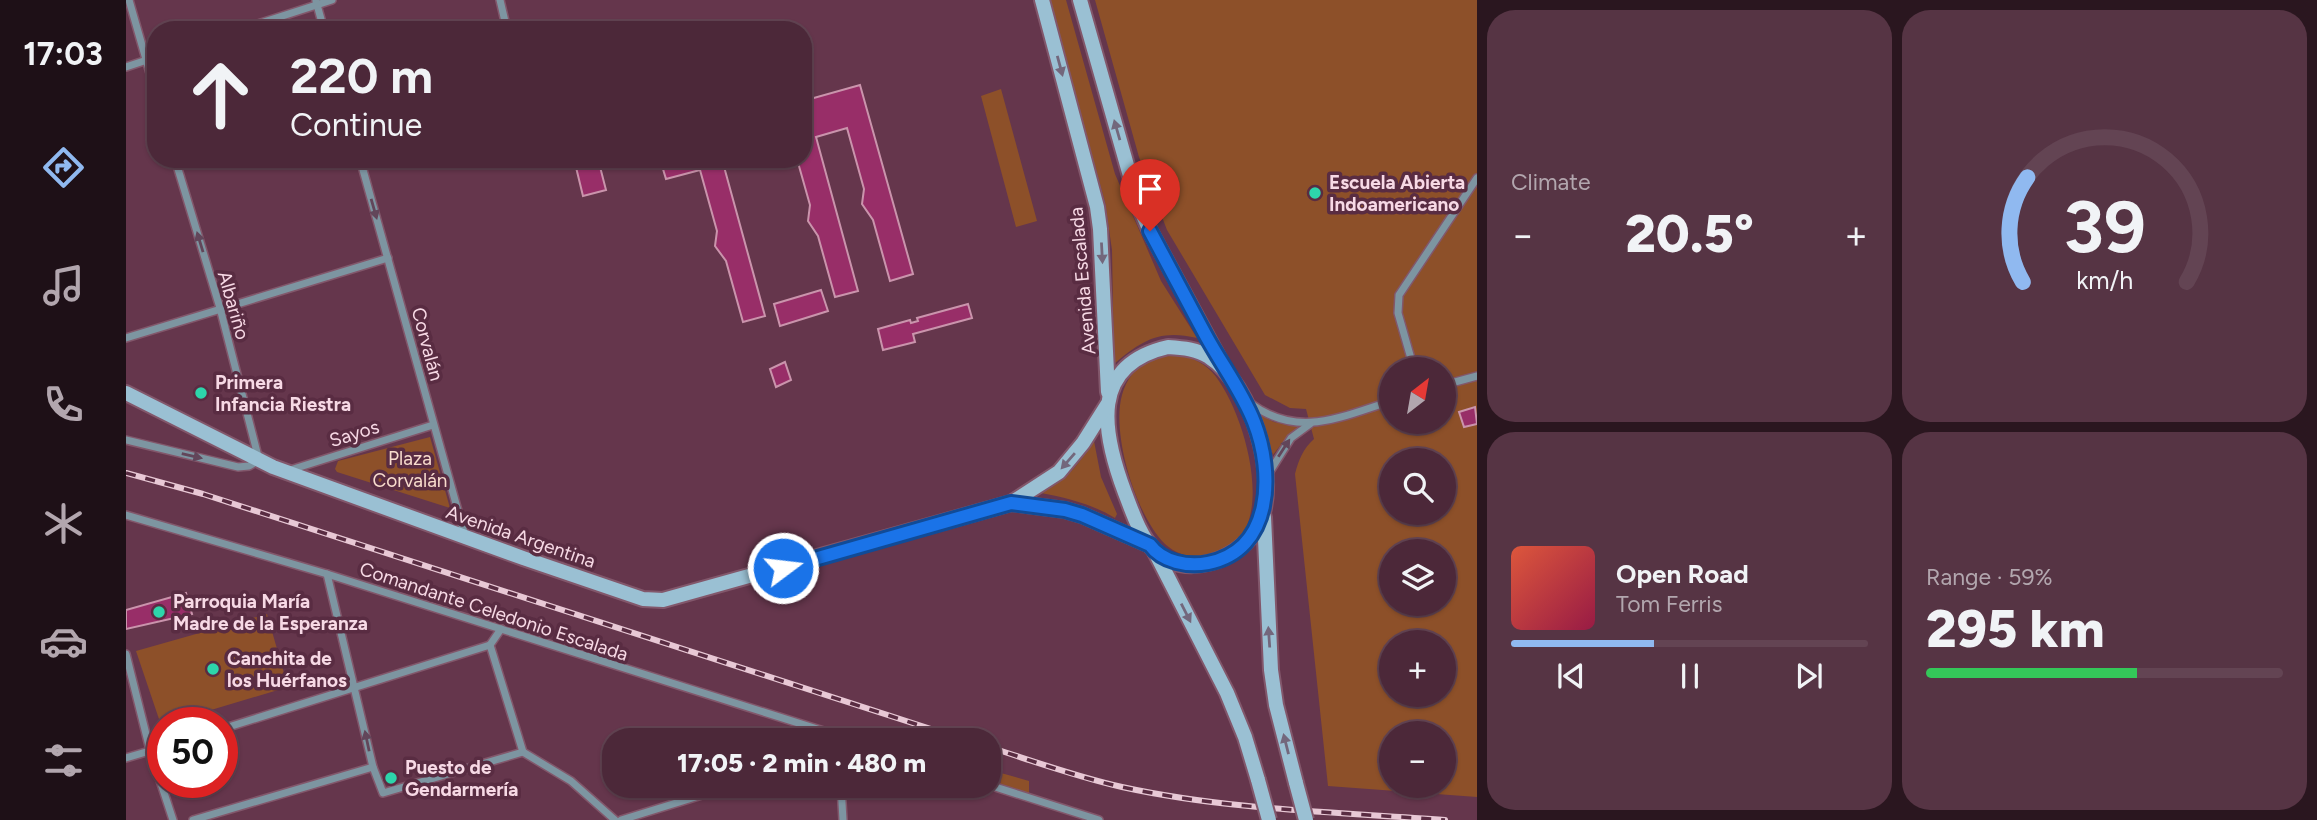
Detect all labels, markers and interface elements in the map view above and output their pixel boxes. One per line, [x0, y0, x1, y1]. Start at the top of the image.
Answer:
text: 17:03 [23, 35, 103, 73]
text: 220 m [290, 46, 433, 105]
icon: ahead [175, 49, 266, 140]
one-way arrow [1055, 56, 1065, 77]
text: Continue [290, 106, 422, 144]
one-way arrow [1111, 119, 1122, 141]
icon: directions [39, 143, 88, 192]
pin [1120, 159, 1180, 231]
text: Climate [1511, 168, 1590, 196]
icon: arrive [1131, 170, 1169, 208]
place label: Escuela Abierta Indoamericano [1329, 171, 1465, 216]
text: 39 [2063, 183, 2146, 270]
marker: Escuela Abierta Indoamericano [1307, 185, 1323, 201]
one-way arrow [370, 199, 380, 220]
text: 20.5° [1625, 203, 1754, 265]
street label: Avenida Escalada [1065, 206, 1100, 356]
text: − [1511, 212, 1535, 258]
text: + [1844, 212, 1868, 258]
one-way arrow [195, 232, 205, 253]
one-way arrow [1097, 243, 1108, 265]
icon: music [39, 261, 88, 310]
text: km/h [2076, 265, 2133, 295]
street label: Albariño [213, 268, 254, 342]
street label: Corvalán [407, 305, 448, 383]
north arrow [1379, 357, 1456, 434]
map controls [1379, 357, 1456, 798]
place label: Primera Infancia Riestra [215, 371, 351, 416]
icon: phone [39, 380, 88, 429]
marker: Primera Infancia Riestra [193, 385, 209, 401]
street label: Sayos [326, 415, 382, 452]
one-way arrow [1278, 439, 1291, 458]
park label: Plaza Corvalán [373, 447, 447, 492]
button: search [1379, 448, 1456, 525]
one-way arrow [182, 451, 204, 462]
one-way arrow [1061, 452, 1076, 469]
icon: climate [39, 499, 88, 548]
street label: Avenida Argentina [443, 500, 599, 573]
position arrow [746, 531, 820, 605]
button: layers [1379, 539, 1456, 616]
street label: Comandante Celedonio Escalada [357, 557, 631, 666]
text: Open Road [1616, 558, 1749, 590]
text: Range · 59% [1926, 563, 2053, 591]
place label: Parroquia María Madre de la Esperanza [173, 590, 368, 635]
text: Tom Ferris [1616, 590, 1722, 618]
text: 295 km [1926, 598, 2105, 660]
one-way arrow [1181, 603, 1192, 623]
marker: Parroquia María Madre de la Esperanza [151, 604, 167, 620]
icon: car [39, 617, 88, 666]
one-way arrow [1263, 626, 1274, 648]
button: + [1379, 630, 1456, 707]
place label: Canchita de los Huérfanos [227, 647, 347, 692]
icon: previous [1552, 657, 1590, 695]
icon: pause [1671, 657, 1709, 695]
icon: next [1790, 657, 1828, 695]
marker: Canchita de los Huérfanos [205, 661, 221, 677]
speed limit sign: 50 [147, 707, 238, 798]
button: − [1379, 721, 1456, 798]
one-way arrow [361, 730, 372, 752]
one-way arrow [1280, 733, 1291, 755]
icon: filters [39, 736, 88, 785]
text: 17:05 · 2 min · 480 m [677, 747, 926, 779]
place label: Puesto de Gendarmería [405, 756, 518, 801]
marker: Puesto de Gendarmería [383, 770, 399, 786]

